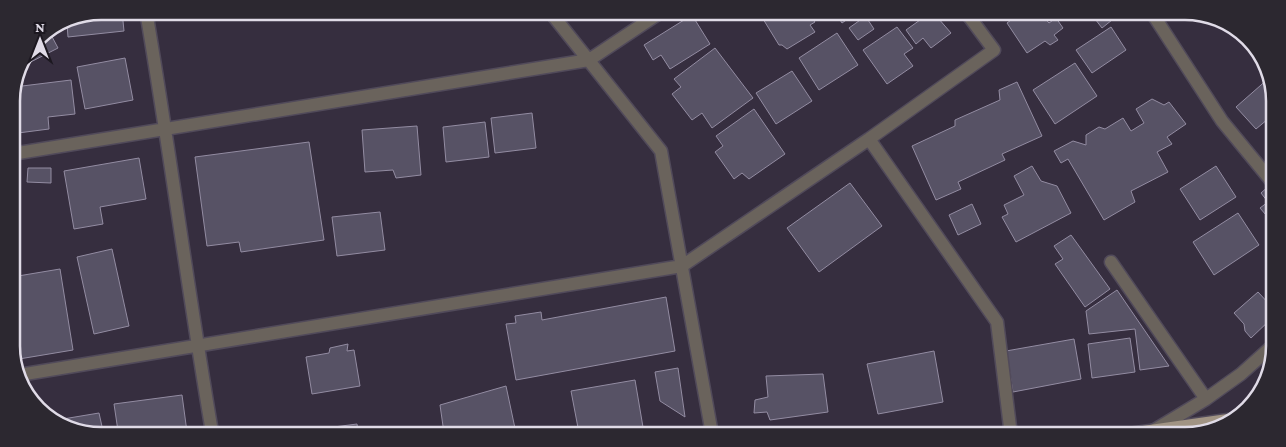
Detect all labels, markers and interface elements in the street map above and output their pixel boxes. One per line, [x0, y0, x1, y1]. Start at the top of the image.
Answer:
north arrow [15, 15, 65, 65]
text: N [35, 19, 45, 35]

